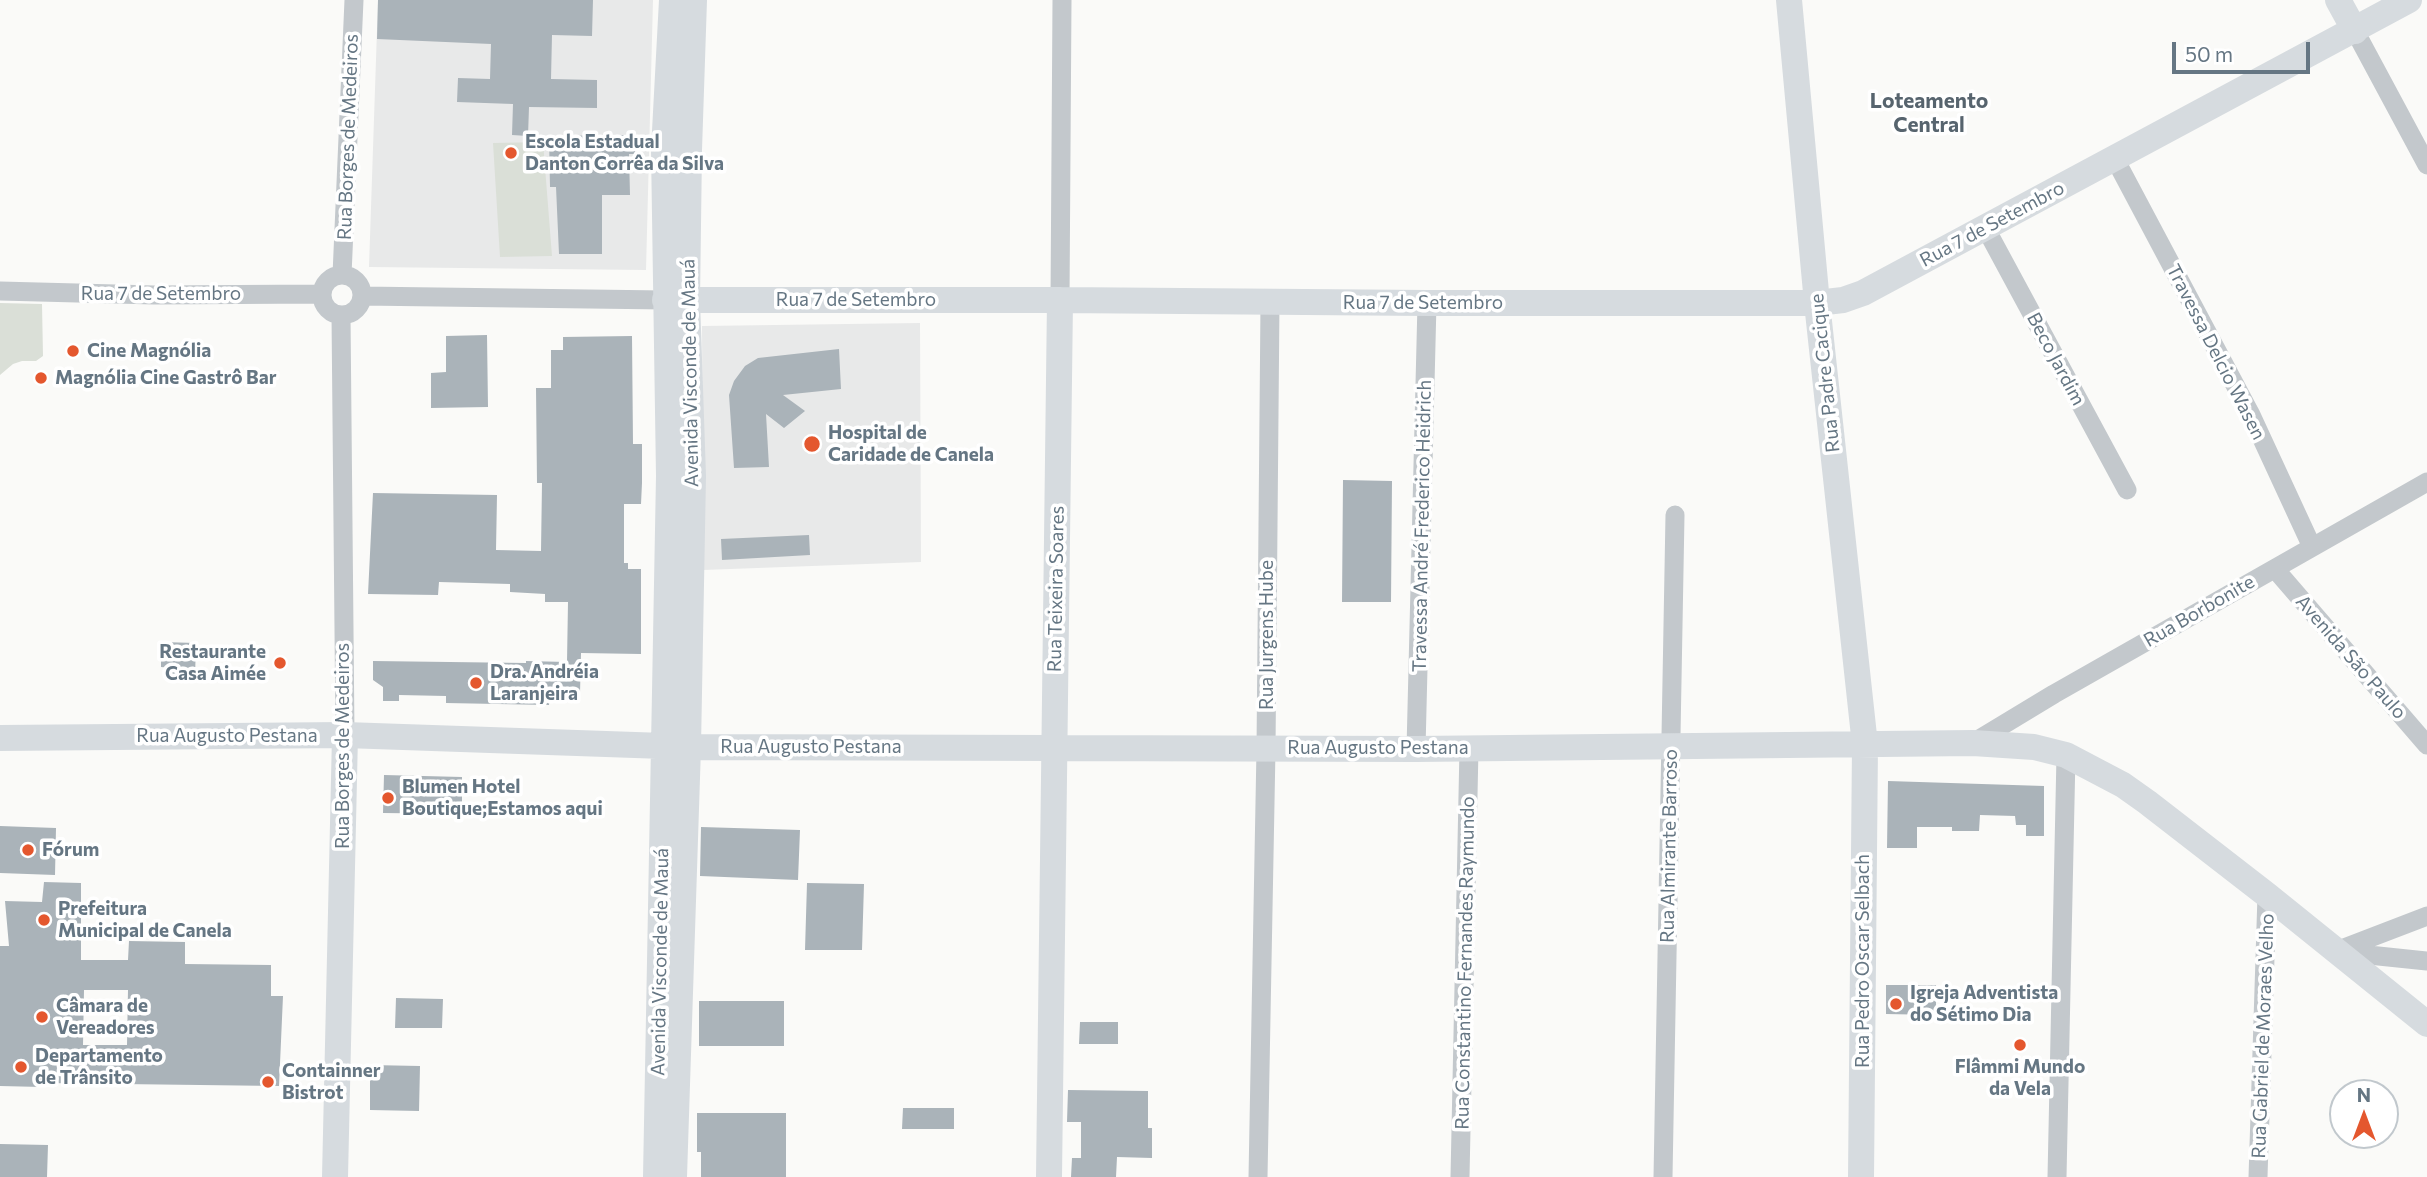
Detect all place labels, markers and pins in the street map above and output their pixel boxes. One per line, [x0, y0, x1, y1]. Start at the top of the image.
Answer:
place label: Escola Estadual Danton Corrêa da Silva [525, 131, 724, 175]
marker: Escola Estadual Danton Corrêa da Silva [503, 145, 519, 161]
place label: Cine Magnólia [87, 340, 211, 362]
marker: Cine Magnólia [65, 343, 81, 359]
place label: Magnólia Cine Gastrô Bar [55, 367, 277, 389]
marker: Magnólia Cine Gastrô Bar [33, 370, 49, 386]
place label: Hospital de Caridade de Canela [828, 422, 994, 466]
marker: Hospital de Caridade de Canela [802, 434, 822, 454]
place label: Restaurante Casa Aimée [159, 641, 266, 685]
marker: Restaurante Casa Aimée [272, 655, 288, 671]
place label: Dra. Andréia Laranjeira [490, 661, 599, 705]
marker: Dra. Andréia Laranjeira [468, 675, 484, 691]
place label: Blumen Hotel Boutique;Estamos aqui [402, 776, 603, 820]
marker: Blumen Hotel Boutique;Estamos aqui [380, 790, 396, 806]
place label: Fórum [42, 839, 99, 861]
marker: Fórum [20, 842, 36, 858]
place label: Prefeitura Municipal de Canela [58, 898, 232, 942]
marker: Prefeitura Municipal de Canela [36, 912, 52, 928]
place label: Igreja Adventista do Sétimo Dia [1910, 982, 2058, 1026]
place label: Câmara de Vereadores [56, 995, 155, 1039]
marker: Igreja Adventista do Sétimo Dia [1888, 996, 1904, 1012]
marker: Câmara de Vereadores [34, 1009, 50, 1025]
marker: Flâmmi Mundo da Vela [2012, 1037, 2028, 1053]
place label: Departamento de Trânsito [35, 1045, 163, 1089]
place label: Flâmmi Mundo da Vela [1955, 1056, 2085, 1100]
marker: Departamento de Trânsito [13, 1059, 29, 1075]
place label: Containner Bistrot [282, 1060, 380, 1104]
marker: Containner Bistrot [260, 1074, 276, 1090]

